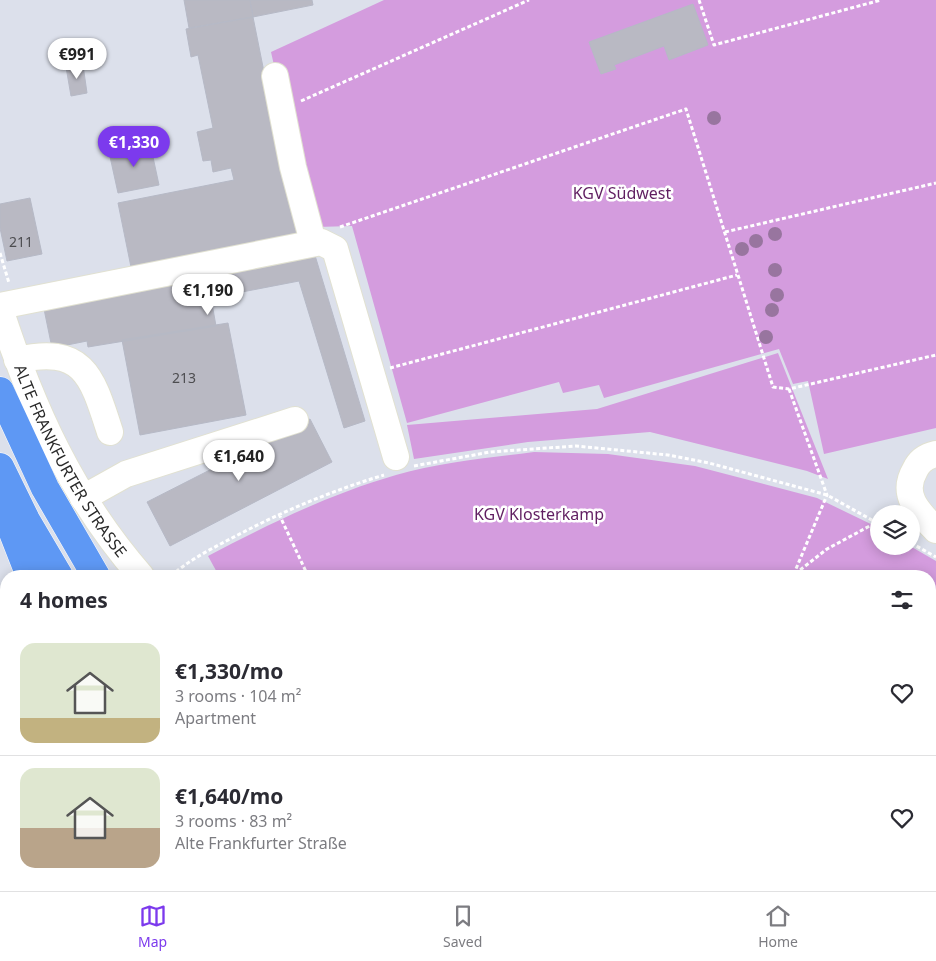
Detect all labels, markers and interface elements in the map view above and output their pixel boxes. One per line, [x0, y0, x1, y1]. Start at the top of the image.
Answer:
pin: €991 [47, 38, 107, 80]
text: €991 [59, 43, 95, 65]
pin: €1,330 [93, 126, 175, 168]
text: €1,330 [109, 131, 159, 153]
park label: KGV Südwest [573, 182, 671, 204]
house number: 211 [9, 232, 33, 251]
pin: €1,190 [167, 274, 249, 316]
text: €1,190 [183, 279, 233, 301]
street label: ALTE FRANKFURTER STRASSE [9, 361, 132, 562]
house number: 213 [172, 368, 196, 387]
pin: €1,640 [198, 440, 280, 482]
text: €1,640 [214, 445, 264, 467]
park label: KGV Klosterkamp [474, 503, 604, 525]
map controls [870, 505, 920, 555]
button: layers [870, 505, 920, 555]
text: 4 homes [20, 586, 108, 614]
icon: filters [888, 586, 916, 614]
text: €1,330/mo [175, 657, 283, 685]
icon: home [60, 663, 120, 723]
icon: heart [888, 679, 916, 707]
text: 3 rooms · 104 m² [175, 685, 301, 707]
text: Apartment [175, 707, 256, 729]
text: €1,640/mo [175, 782, 283, 810]
icon: home [60, 788, 120, 848]
icon: heart [888, 804, 916, 832]
text: 3 rooms · 83 m² [175, 810, 292, 832]
text: Alte Frankfurter Straße [175, 832, 347, 854]
tab: Map [138, 902, 167, 951]
tab: Saved [443, 902, 482, 951]
tab: Home [758, 902, 798, 951]

